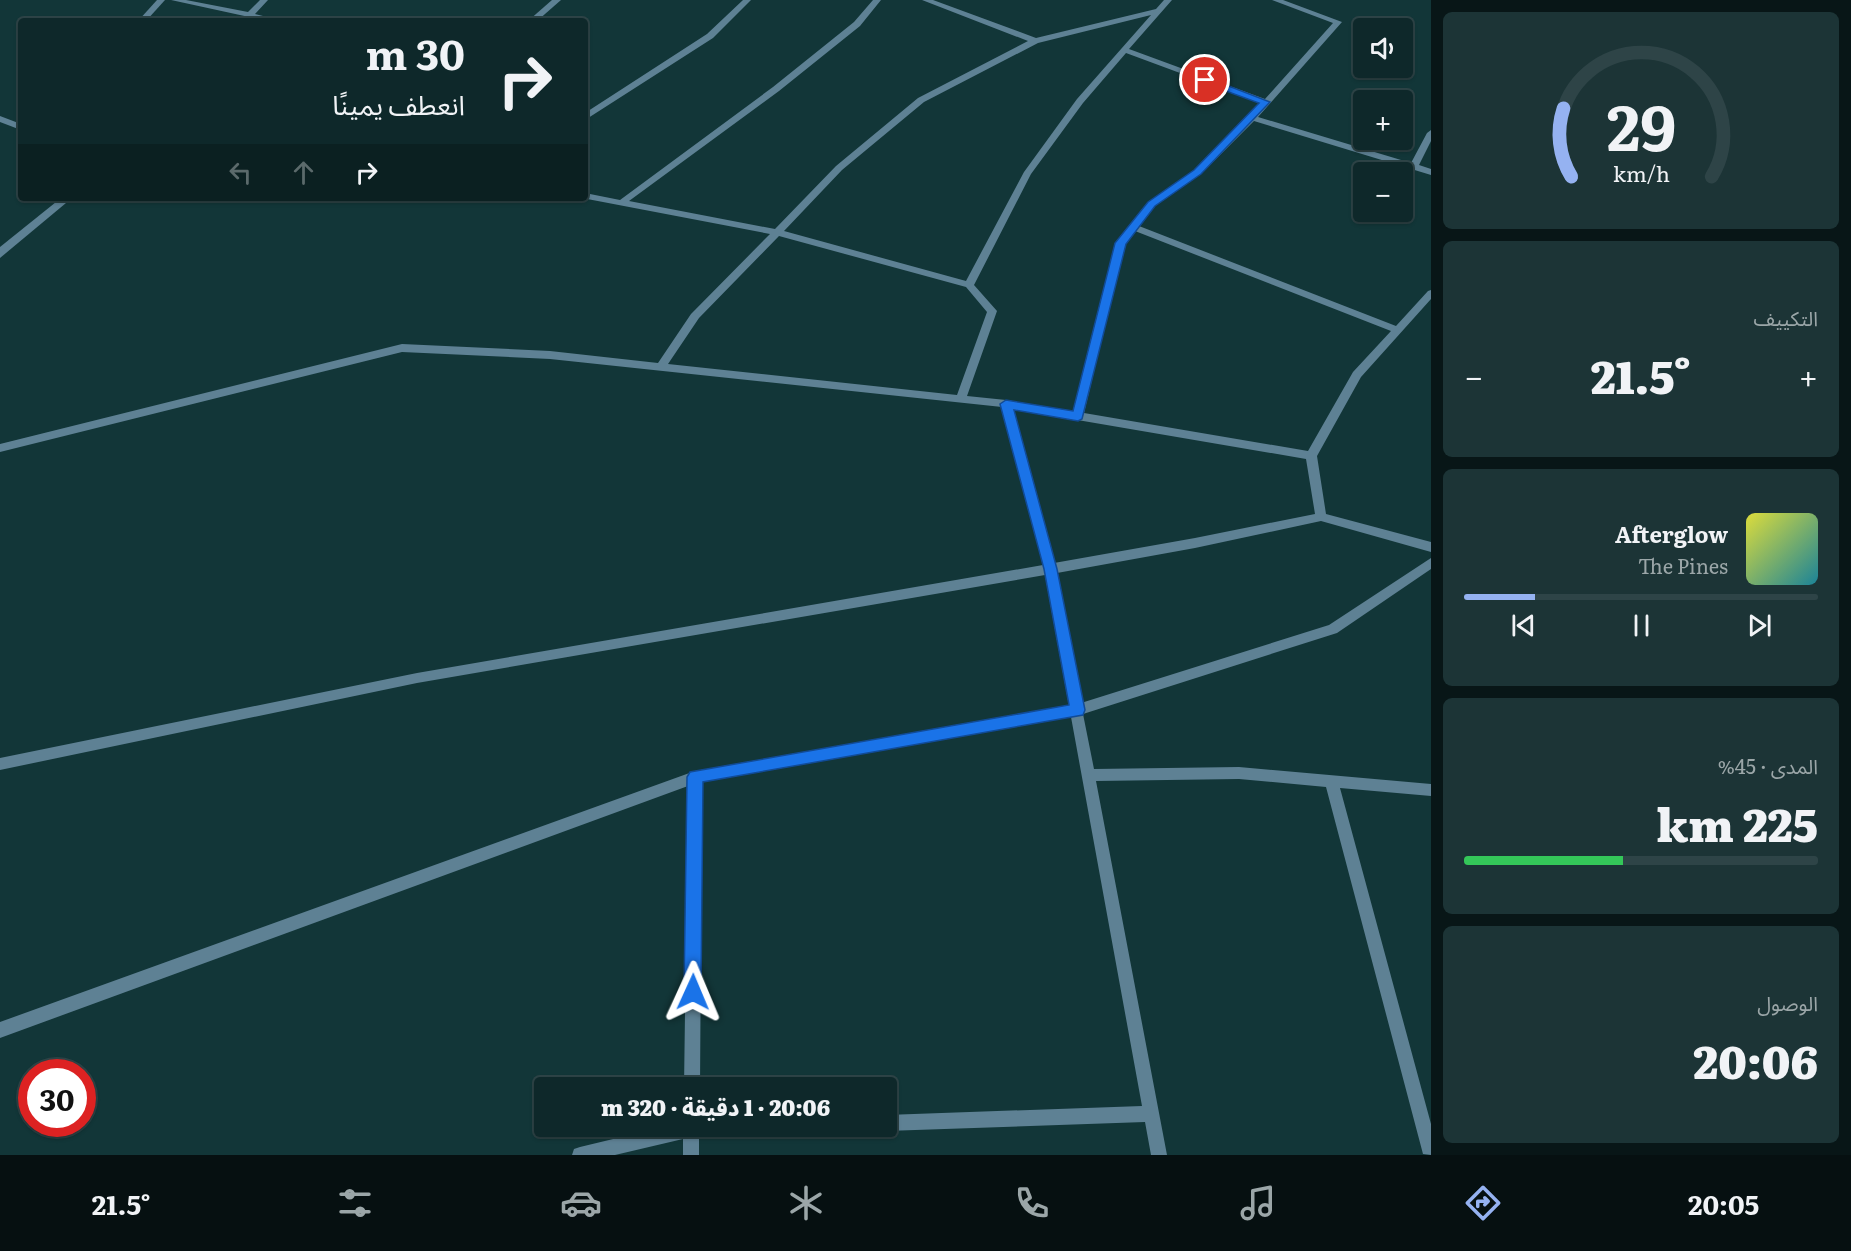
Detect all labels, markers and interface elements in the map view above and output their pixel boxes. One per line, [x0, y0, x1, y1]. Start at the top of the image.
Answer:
map controls [1353, 18, 1413, 222]
button: sound [1353, 18, 1413, 78]
text: 30 m [365, 21, 465, 83]
icon: right [486, 42, 564, 120]
pin [1179, 54, 1230, 105]
icon: arrive [1188, 63, 1221, 96]
text: 29 [1606, 78, 1676, 170]
text: انعطف يمينًا [332, 83, 465, 123]
button: + [1353, 90, 1413, 150]
icon: left [224, 156, 257, 189]
icon: ahead [287, 156, 320, 189]
icon: right [350, 156, 383, 189]
text: km/h [1612, 158, 1670, 190]
button: − [1353, 162, 1413, 222]
text: التكييف [1754, 302, 1818, 332]
text: 21.5° [1591, 341, 1691, 408]
text: − [1464, 350, 1483, 399]
text: + [1799, 350, 1818, 399]
text: Afterglow [1615, 517, 1728, 550]
text: The Pines [1638, 550, 1728, 580]
icon: previous [1507, 609, 1540, 642]
icon: pause [1625, 609, 1658, 642]
icon: next [1743, 609, 1776, 642]
text: المدى · 45% [1718, 750, 1818, 780]
text: 225 km [1656, 789, 1818, 856]
position arrow [661, 960, 725, 1024]
text: الوصول [1757, 987, 1818, 1017]
text: 20:06 [1693, 1026, 1818, 1093]
speed limit sign: 30 [18, 1059, 96, 1137]
text: 20:06 · 1 دقيقة · 320 m [601, 1090, 830, 1123]
icon: filters [334, 1182, 376, 1224]
icon: car [560, 1182, 602, 1224]
icon: climate [785, 1182, 827, 1224]
icon: phone [1011, 1182, 1053, 1224]
icon: music [1237, 1182, 1279, 1224]
icon: directions [1462, 1182, 1504, 1224]
text: 21.5° [92, 1183, 151, 1223]
text: 20:05 [1688, 1183, 1759, 1223]

